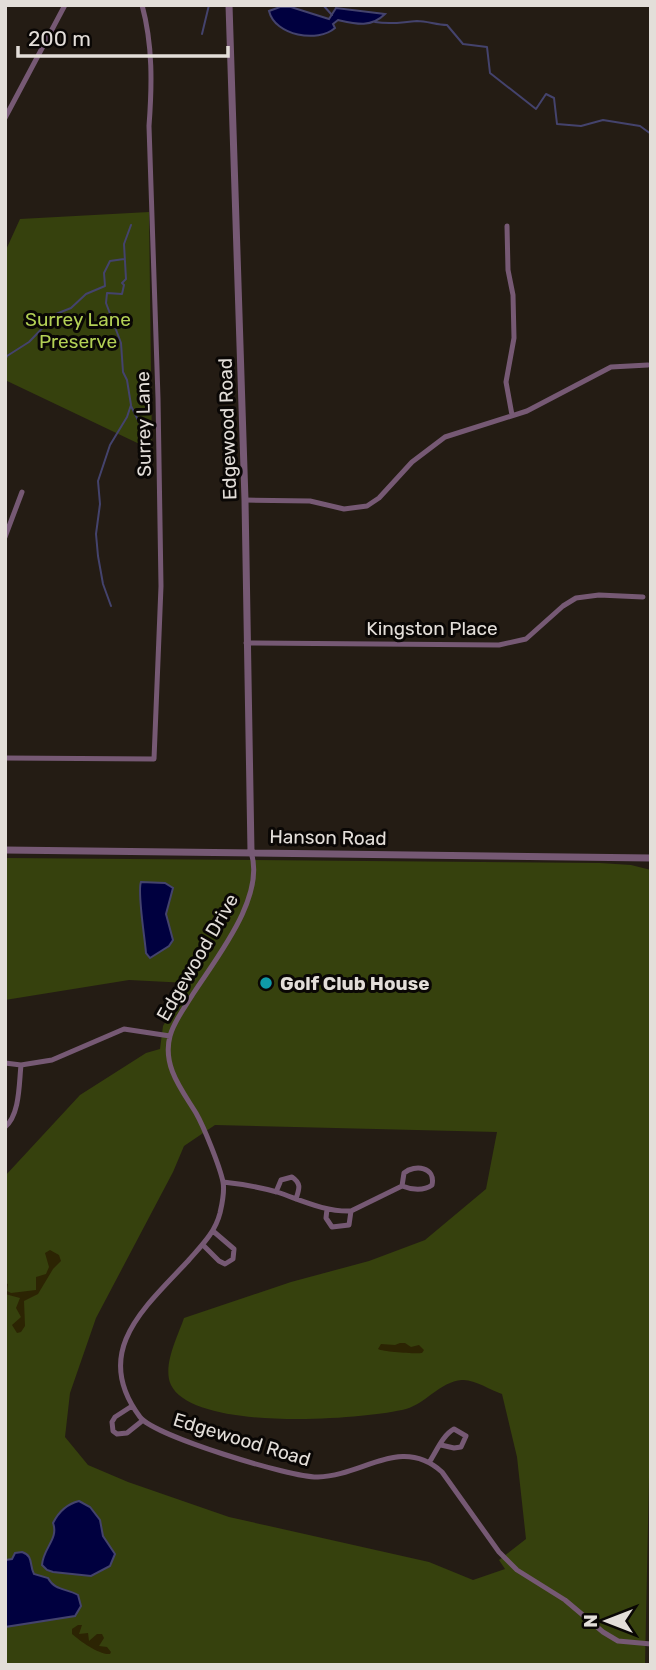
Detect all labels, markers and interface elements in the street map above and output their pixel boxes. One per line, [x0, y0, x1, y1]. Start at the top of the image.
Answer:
scale bar [18, 14, 228, 58]
text: 200 m [28, 26, 91, 51]
park label: Surrey Lane Preserve [25, 308, 131, 353]
street label: Edgewood Road [214, 358, 241, 500]
street label: Surrey Lane [131, 371, 156, 477]
street label: Kingston Place [366, 617, 498, 640]
street label: Hanson Road [269, 825, 387, 850]
street label: Edgewood Drive [152, 890, 243, 1025]
place label: Golf Club House [280, 972, 430, 995]
marker: Golf Club House [258, 975, 274, 991]
street label: Edgewood Road [170, 1408, 313, 1471]
north arrow [572, 1586, 642, 1656]
text: N [579, 1614, 602, 1628]

